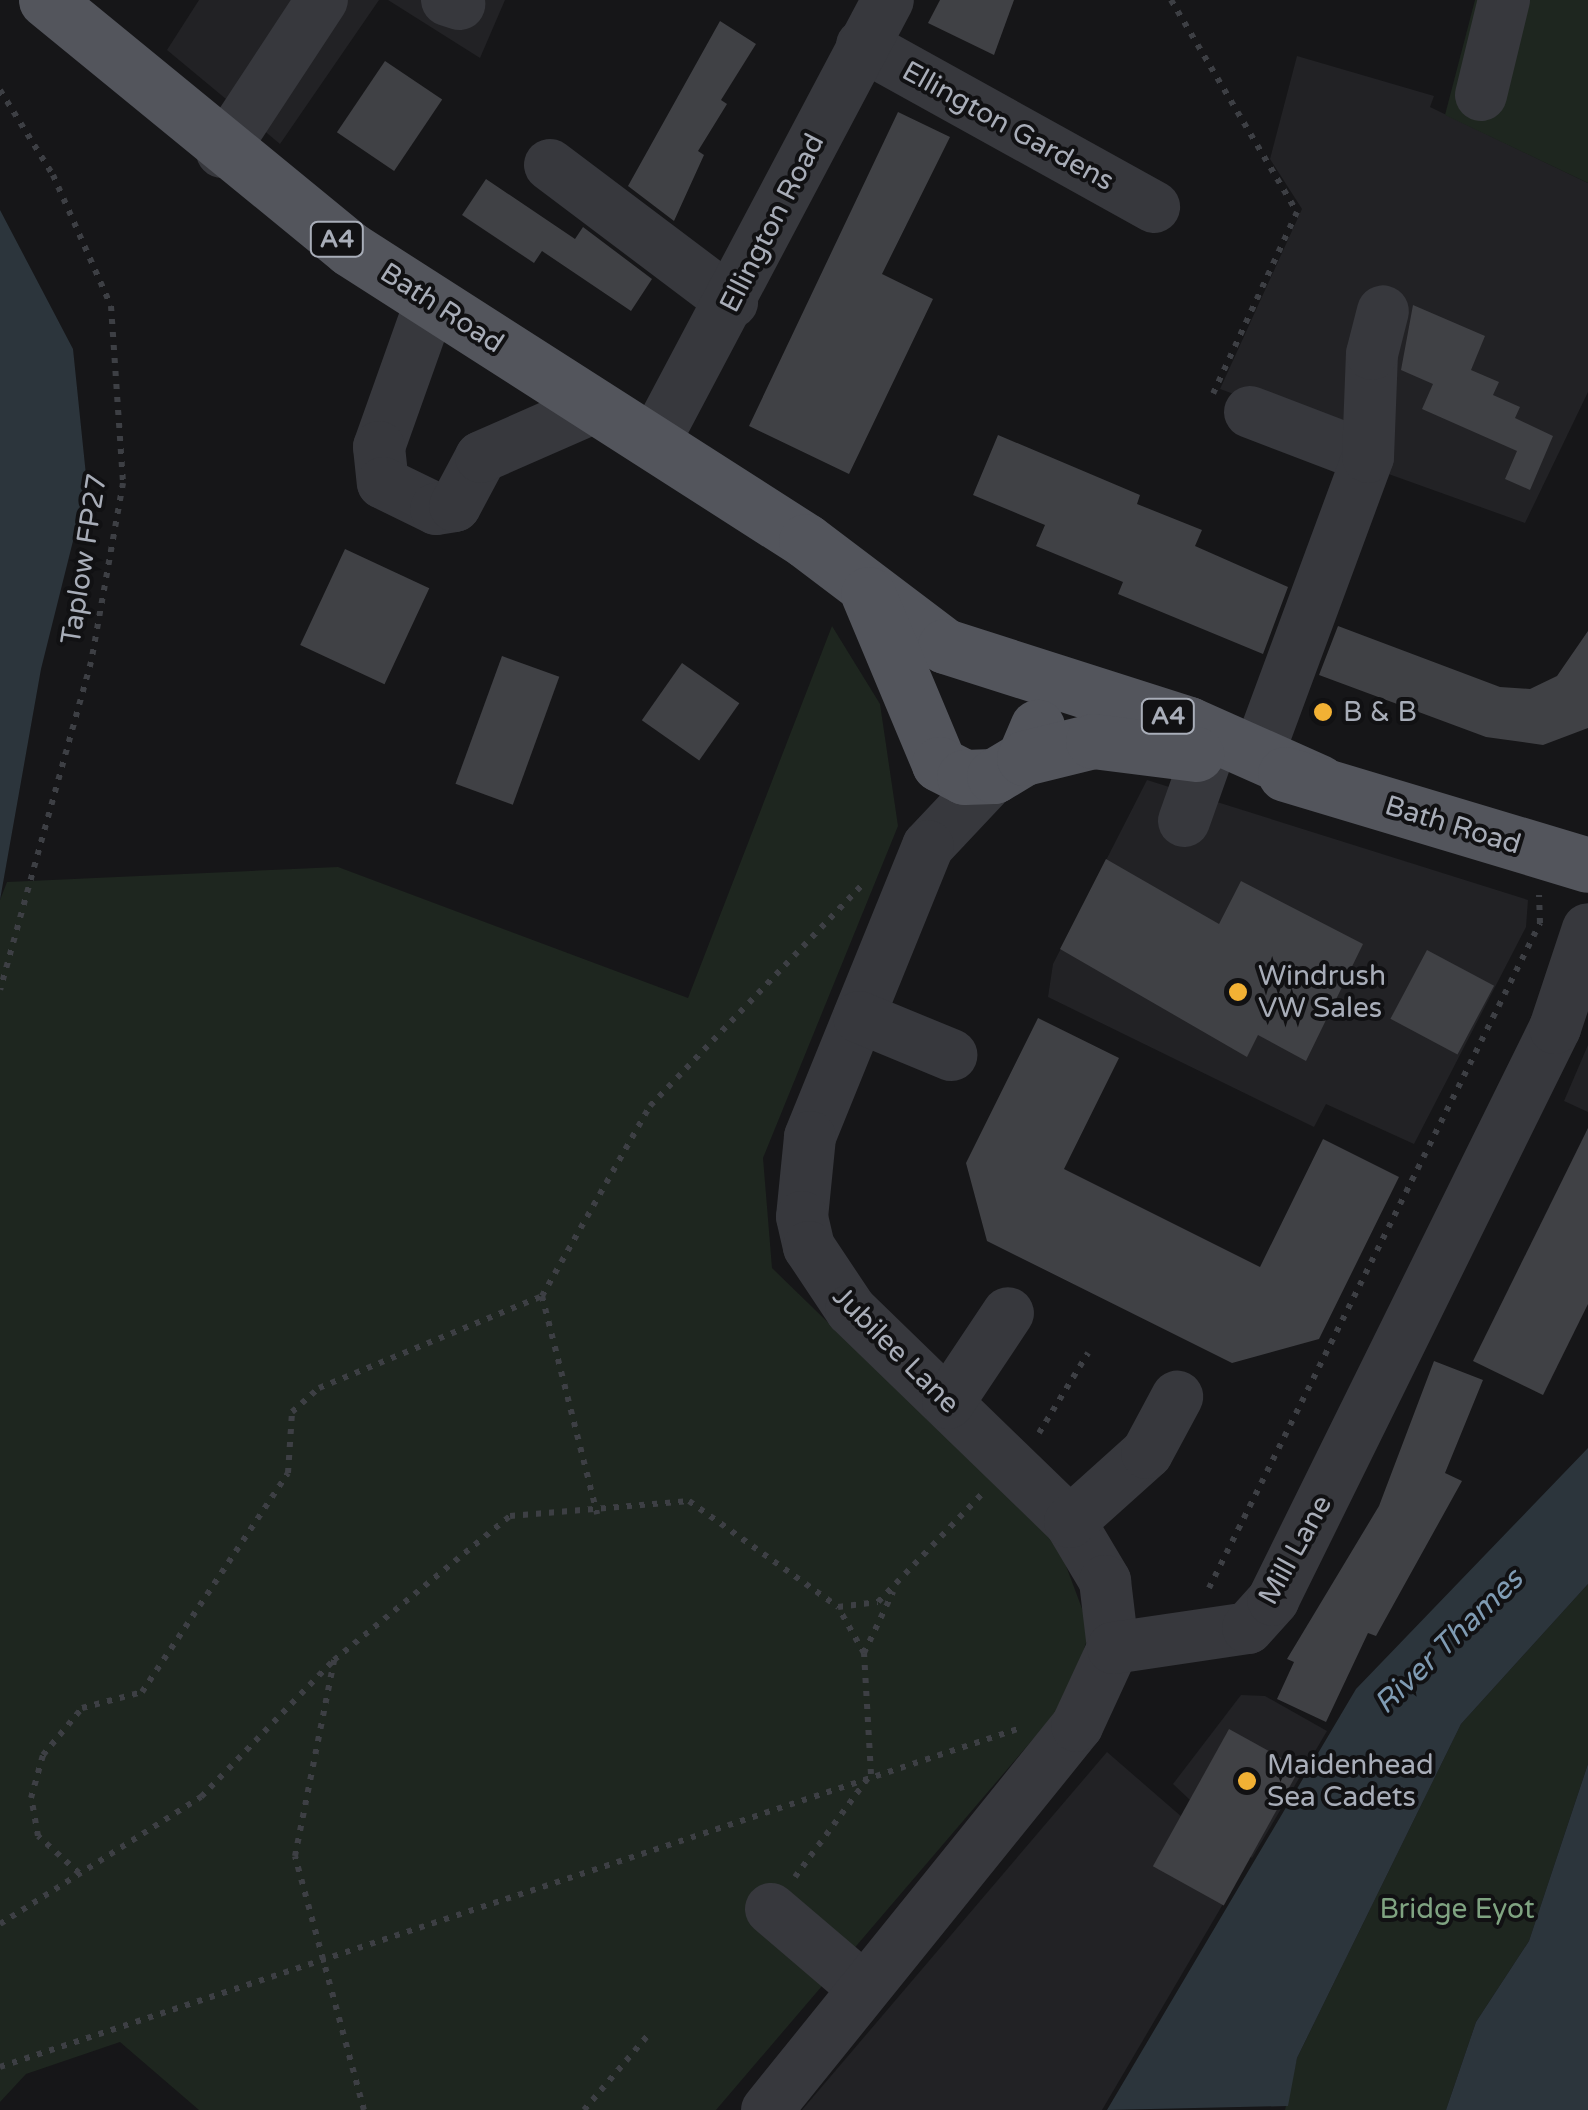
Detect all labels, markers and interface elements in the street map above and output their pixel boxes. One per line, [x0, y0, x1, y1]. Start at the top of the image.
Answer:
street label: Ellington Gardens [896, 54, 1120, 198]
street label: Ellington Road [713, 128, 831, 318]
road number: A4 [310, 219, 364, 259]
street label: Bath Road [374, 256, 510, 360]
street label: Taplow FP27 [54, 471, 114, 647]
place label: B & B [1343, 695, 1417, 729]
road number: A4 [1140, 696, 1196, 736]
marker: B & B [1312, 701, 1334, 723]
street label: Bath Road [1381, 788, 1525, 862]
place label: Windrush VW Sales [1258, 959, 1386, 1025]
marker: Windrush VW Sales [1227, 981, 1249, 1003]
street label: Jubilee Lane [826, 1280, 966, 1420]
street label: Mill Lane [1251, 1489, 1339, 1611]
water label: River Thames [1367, 1562, 1531, 1722]
place label: Maidenhead Sea Cadets [1267, 1748, 1434, 1814]
marker: Maidenhead Sea Cadets [1236, 1770, 1258, 1792]
park label: Bridge Eyot [1379, 1892, 1535, 1926]

